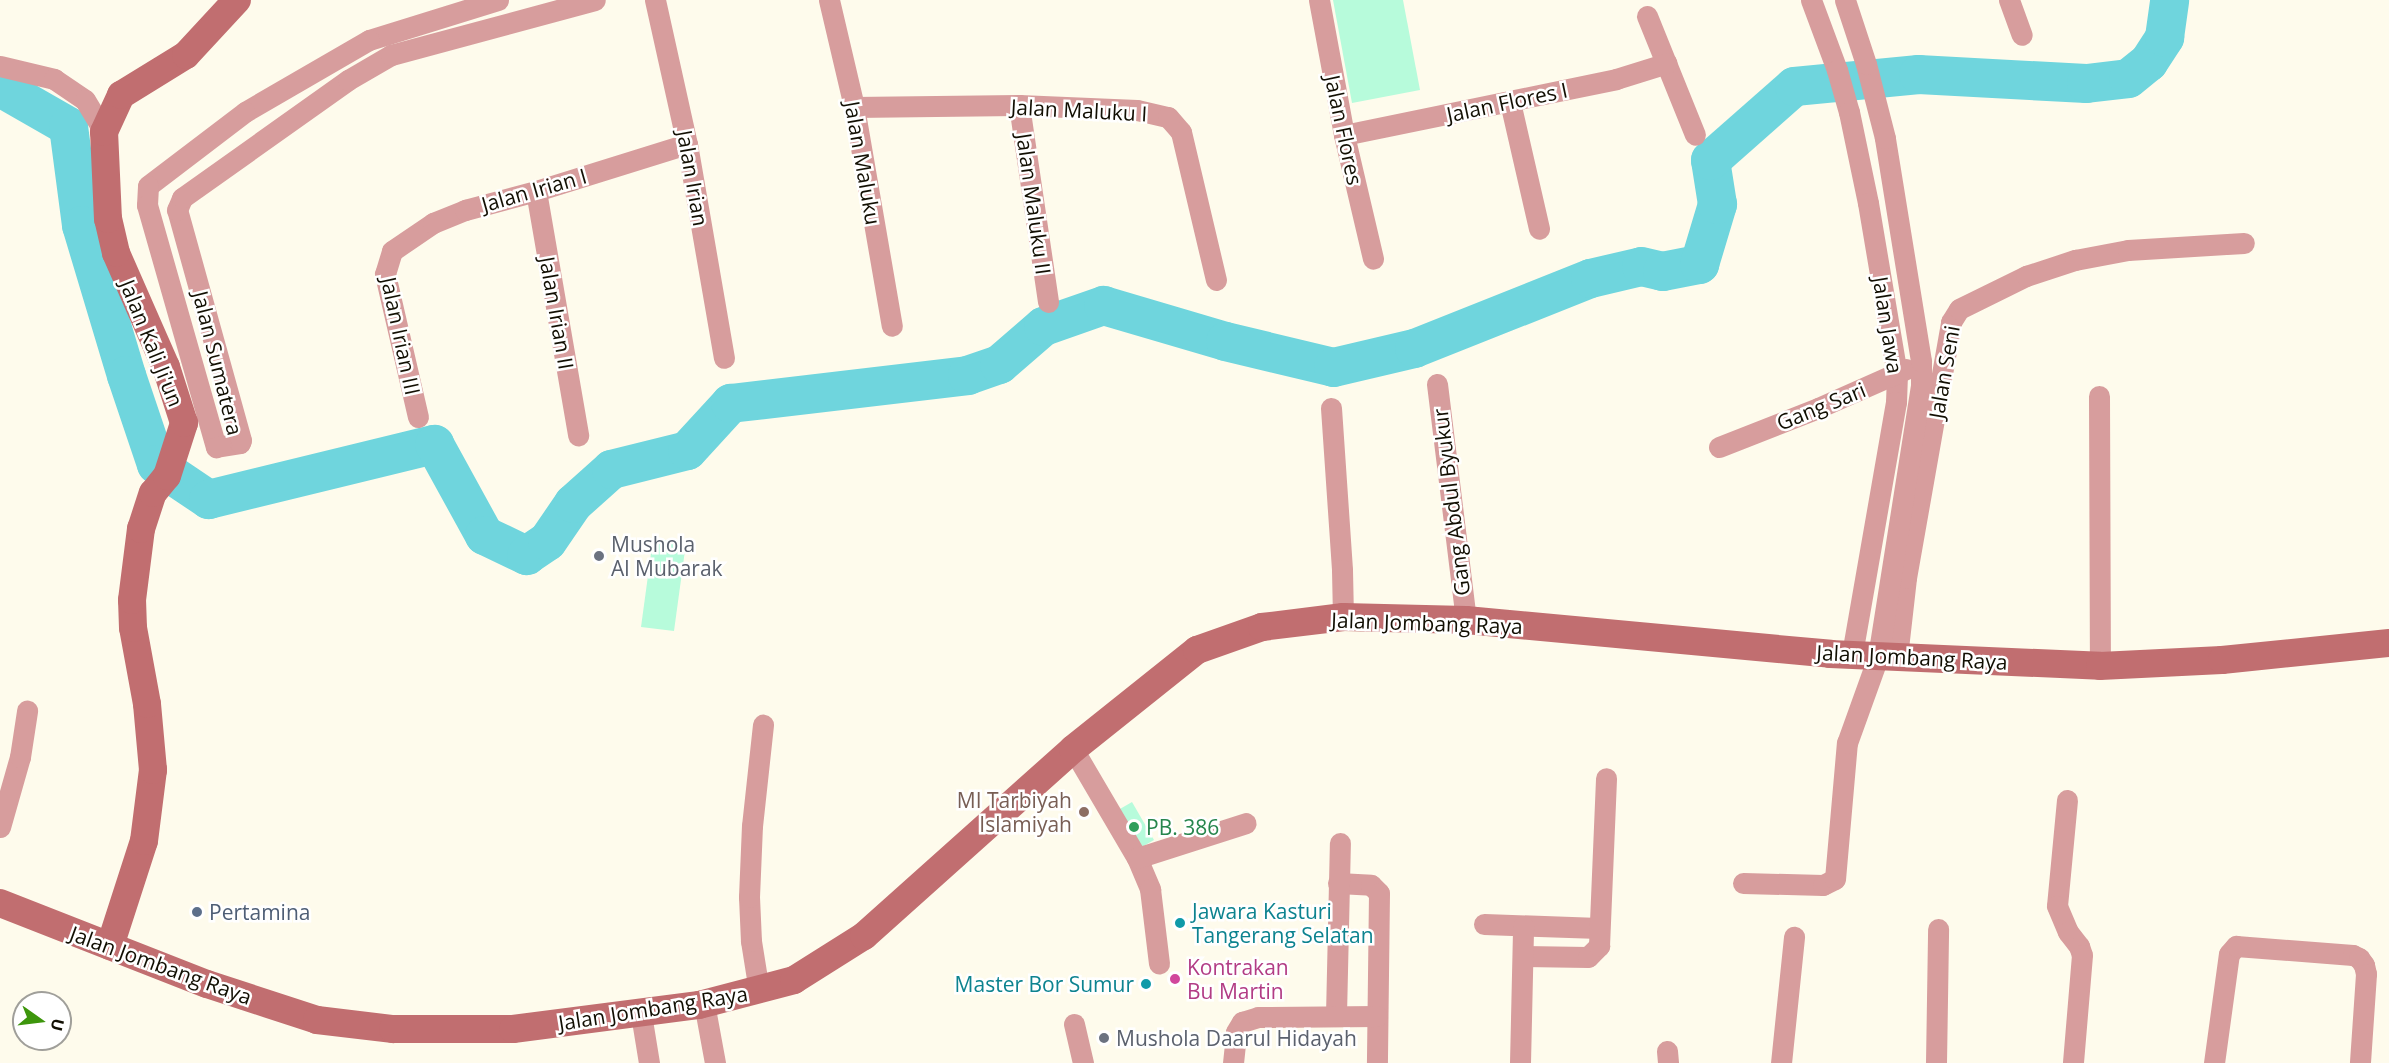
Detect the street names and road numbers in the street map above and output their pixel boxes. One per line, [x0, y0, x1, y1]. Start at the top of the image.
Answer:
street label: Jalan Flores [1320, 73, 1368, 187]
street label: Jalan Flores I [1444, 77, 1570, 127]
street label: Jalan Maluku I [1010, 94, 1148, 126]
street label: Jalan Maluku [840, 99, 886, 227]
street label: Jalan Irian [672, 128, 714, 228]
street label: Jalan Maluku II [1012, 132, 1056, 276]
street label: Jalan Irian I [479, 163, 589, 217]
street label: Jalan Irian II [535, 255, 579, 371]
street label: Jalan Irian III [376, 275, 426, 397]
street label: Jalan Jawa [1868, 275, 1908, 375]
street label: Jalan Kali Ji'un [115, 276, 189, 410]
street label: Jalan Sumatera [188, 288, 248, 438]
street label: Jalan Seni [1923, 323, 1965, 421]
street label: Gang Sari [1773, 377, 1869, 435]
street label: Gang Abdul Byukur [1427, 407, 1475, 597]
street label: Jalan Jombang Raya [1331, 607, 1523, 639]
street label: Jalan Jombang Raya [1816, 639, 2008, 675]
street label: Jalan Jombang Raya [67, 920, 255, 1010]
street label: Jalan Jombang Raya [557, 981, 749, 1035]

